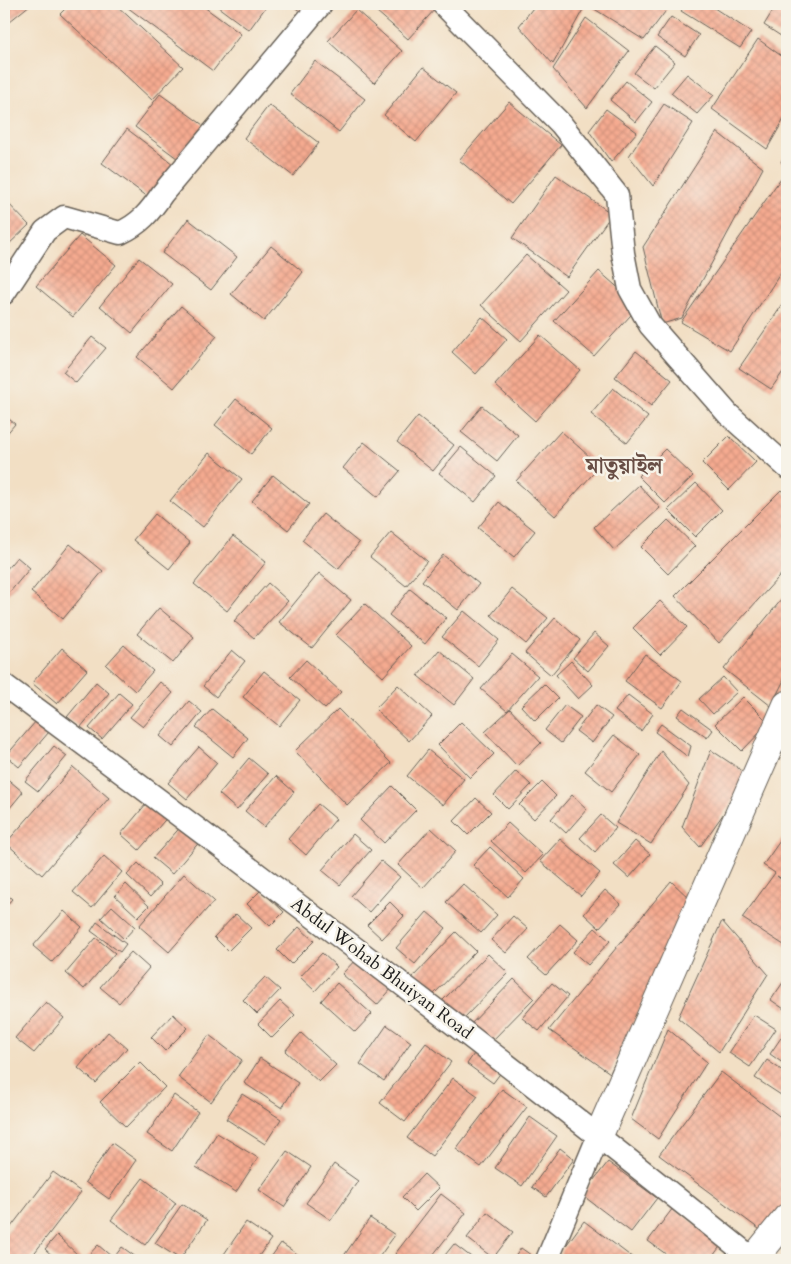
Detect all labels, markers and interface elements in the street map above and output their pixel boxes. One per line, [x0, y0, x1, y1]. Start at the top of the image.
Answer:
district label: মাতুয়াইল [585, 451, 663, 481]
street label: Abdul Wohab Bhuiyan Road [285, 892, 478, 1045]

